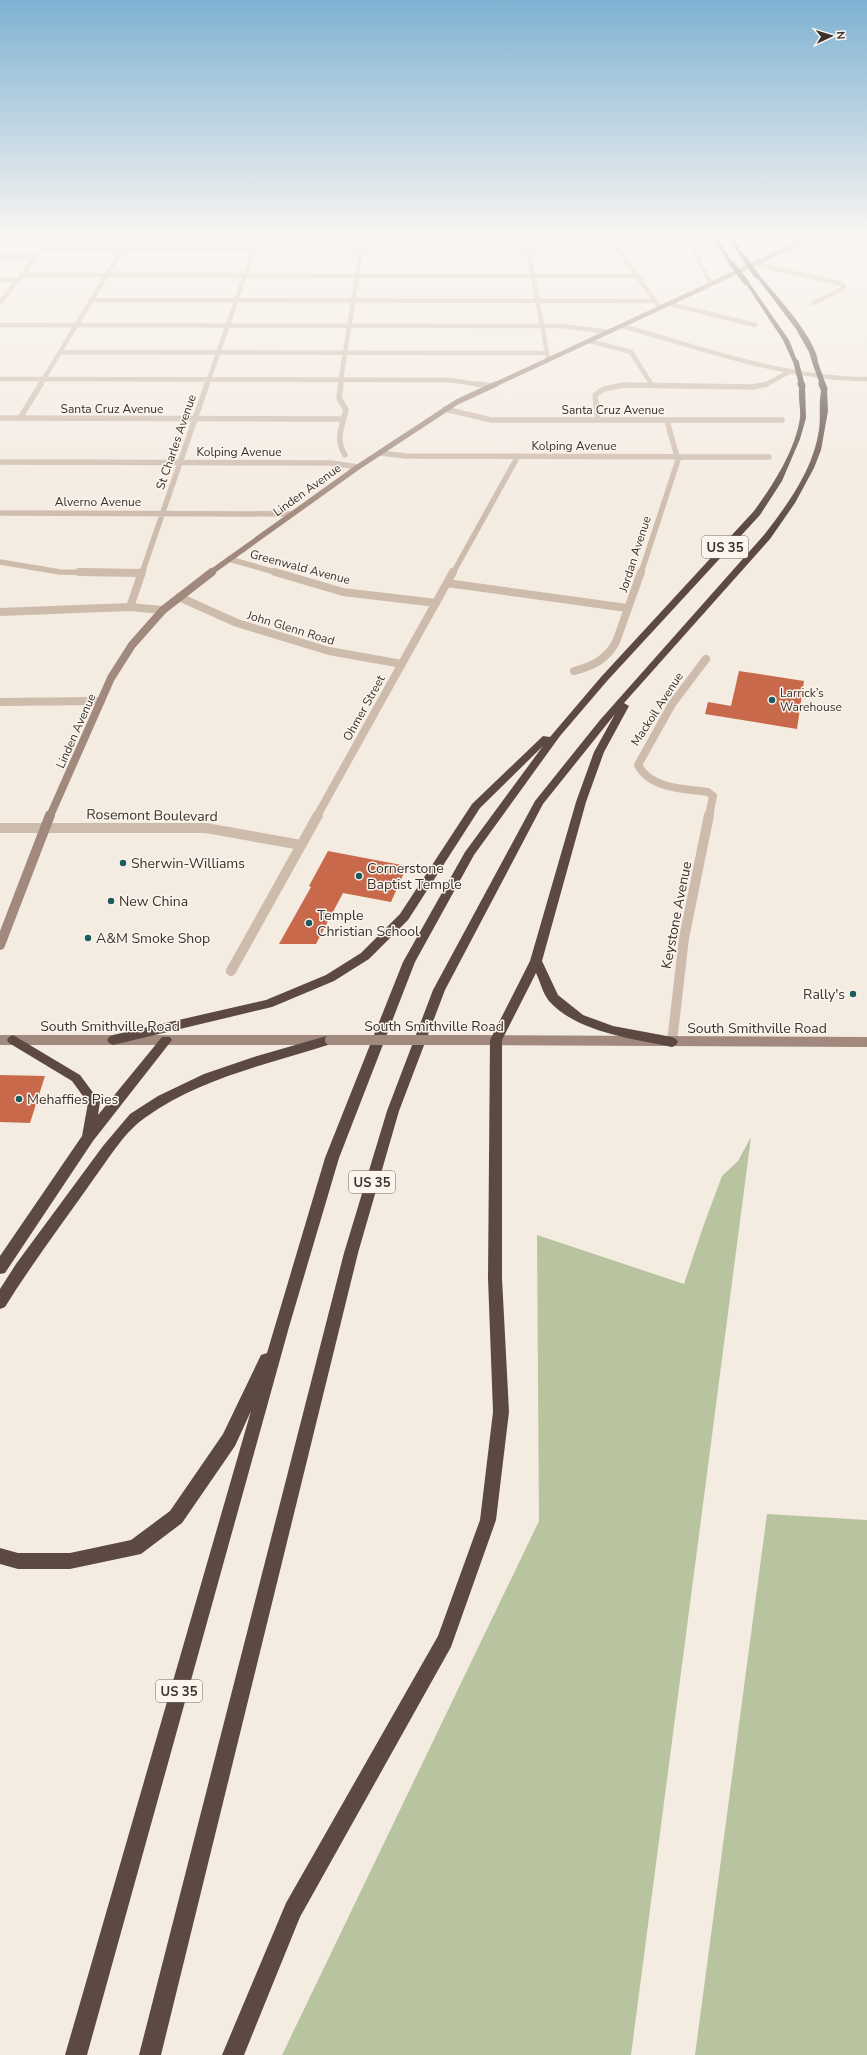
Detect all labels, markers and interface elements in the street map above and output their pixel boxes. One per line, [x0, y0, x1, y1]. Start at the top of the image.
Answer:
north arrow [811, 16, 851, 56]
text: N [833, 31, 848, 40]
street label: St Charles Avenue [152, 392, 200, 492]
street label: Santa Cruz Avenue [61, 401, 163, 417]
street label: Santa Cruz Avenue [562, 402, 664, 418]
street label: Kolping Avenue [531, 438, 617, 454]
street label: Kolping Avenue [196, 444, 282, 460]
street label: Linden Avenue [270, 460, 344, 520]
street label: Alverno Avenue [55, 494, 141, 510]
street label: Jordan Avenue [615, 514, 655, 595]
road number: US 35 [702, 536, 748, 558]
street label: Greenwald Avenue [248, 546, 352, 588]
street label: John Glenn Road [244, 607, 337, 649]
street label: Mackoil Avenue [627, 669, 687, 749]
street label: Ohmer Street [339, 672, 389, 744]
place label: Larrick’s Warehouse [780, 685, 842, 715]
street label: Linden Avenue [52, 691, 100, 771]
marker: Larrick’s Warehouse [767, 695, 777, 705]
street label: Rosemont Boulevard [86, 805, 218, 826]
place label: Sherwin-Williams [131, 854, 245, 873]
marker: Sherwin-Williams [118, 858, 128, 868]
place label: Cornerstone Baptist Temple [367, 859, 462, 894]
street label: Keystone Avenue [657, 860, 696, 970]
marker: Cornerstone Baptist Temple [354, 871, 364, 881]
place label: New China [119, 892, 188, 911]
marker: New China [106, 896, 116, 906]
place label: Temple Christian School [317, 906, 420, 941]
marker: Temple Christian School [304, 918, 314, 928]
place label: A&M Smoke Shop [96, 929, 210, 948]
marker: A&M Smoke Shop [83, 933, 93, 943]
place label: Rally's [803, 985, 845, 1004]
marker: Rally's [848, 989, 858, 999]
street label: South Smithville Road [40, 1017, 180, 1036]
street label: South Smithville Road [364, 1017, 504, 1036]
street label: South Smithville Road [687, 1019, 827, 1038]
place label: Mehaffies Pies [27, 1090, 118, 1109]
marker: Mehaffies Pies [14, 1094, 24, 1104]
road number: US 35 [349, 1171, 395, 1193]
road number: US 35 [156, 1680, 202, 1702]

